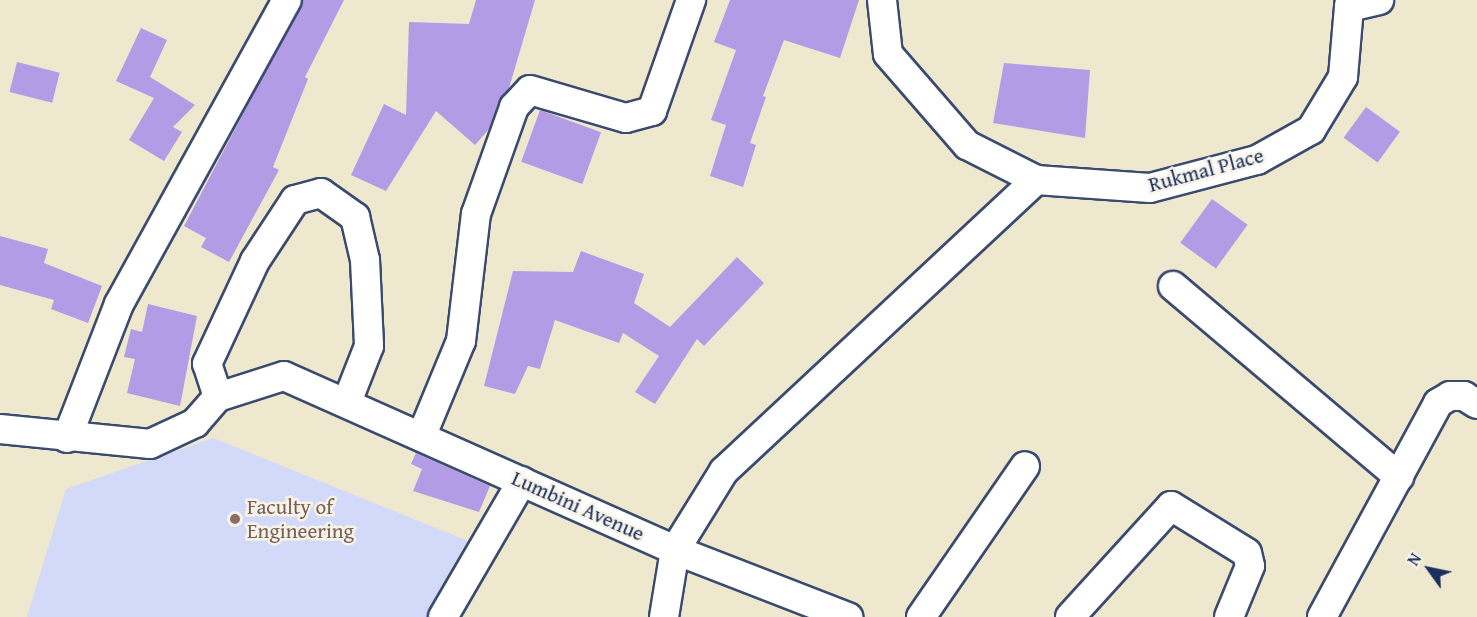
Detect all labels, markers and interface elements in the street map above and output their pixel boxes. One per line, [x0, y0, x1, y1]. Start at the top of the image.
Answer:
street label: Rukmal Place [1146, 143, 1266, 197]
street label: Lumbini Avenue [508, 466, 648, 546]
place label: Faculty of Engineering [247, 494, 354, 544]
marker: Faculty of Engineering [228, 512, 242, 526]
north arrow [1399, 539, 1459, 599]
text: N [1401, 548, 1427, 570]

